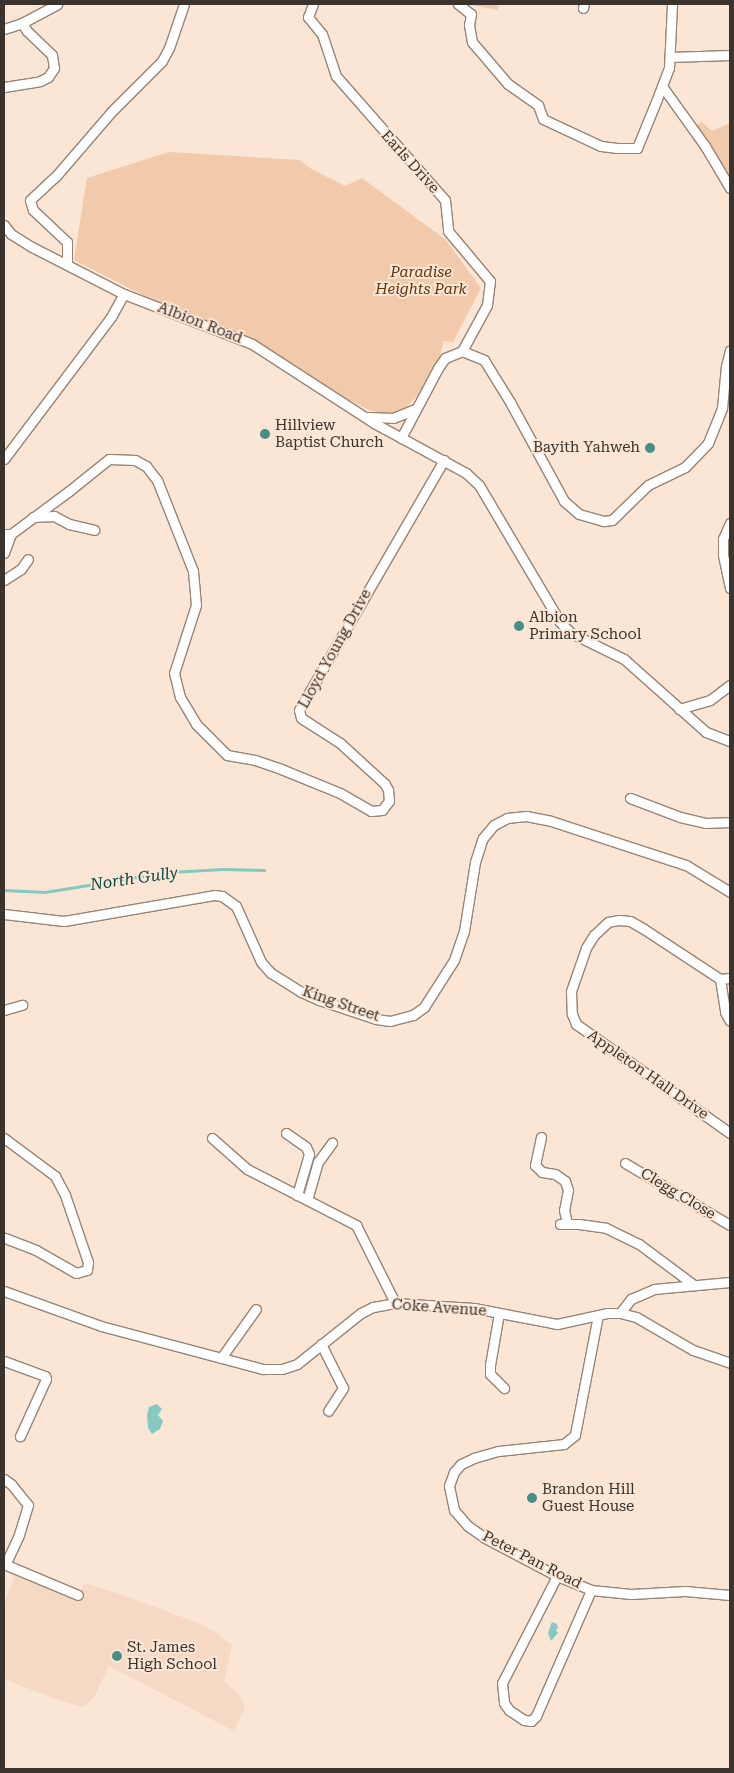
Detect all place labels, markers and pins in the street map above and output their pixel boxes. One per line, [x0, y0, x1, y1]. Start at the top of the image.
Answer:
place label: Hillview Baptist Church [275, 416, 384, 451]
marker: Hillview Baptist Church [259, 428, 271, 440]
place label: Bayith Yahweh [533, 439, 640, 457]
marker: Bayith Yahweh [644, 442, 656, 454]
place label: Albion Primary School [529, 608, 641, 643]
marker: Albion Primary School [513, 620, 525, 632]
place label: Brandon Hill Guest House [542, 1480, 635, 1515]
marker: Brandon Hill Guest House [526, 1492, 538, 1504]
place label: St. James High School [127, 1638, 217, 1673]
marker: St. James High School [111, 1650, 123, 1662]

